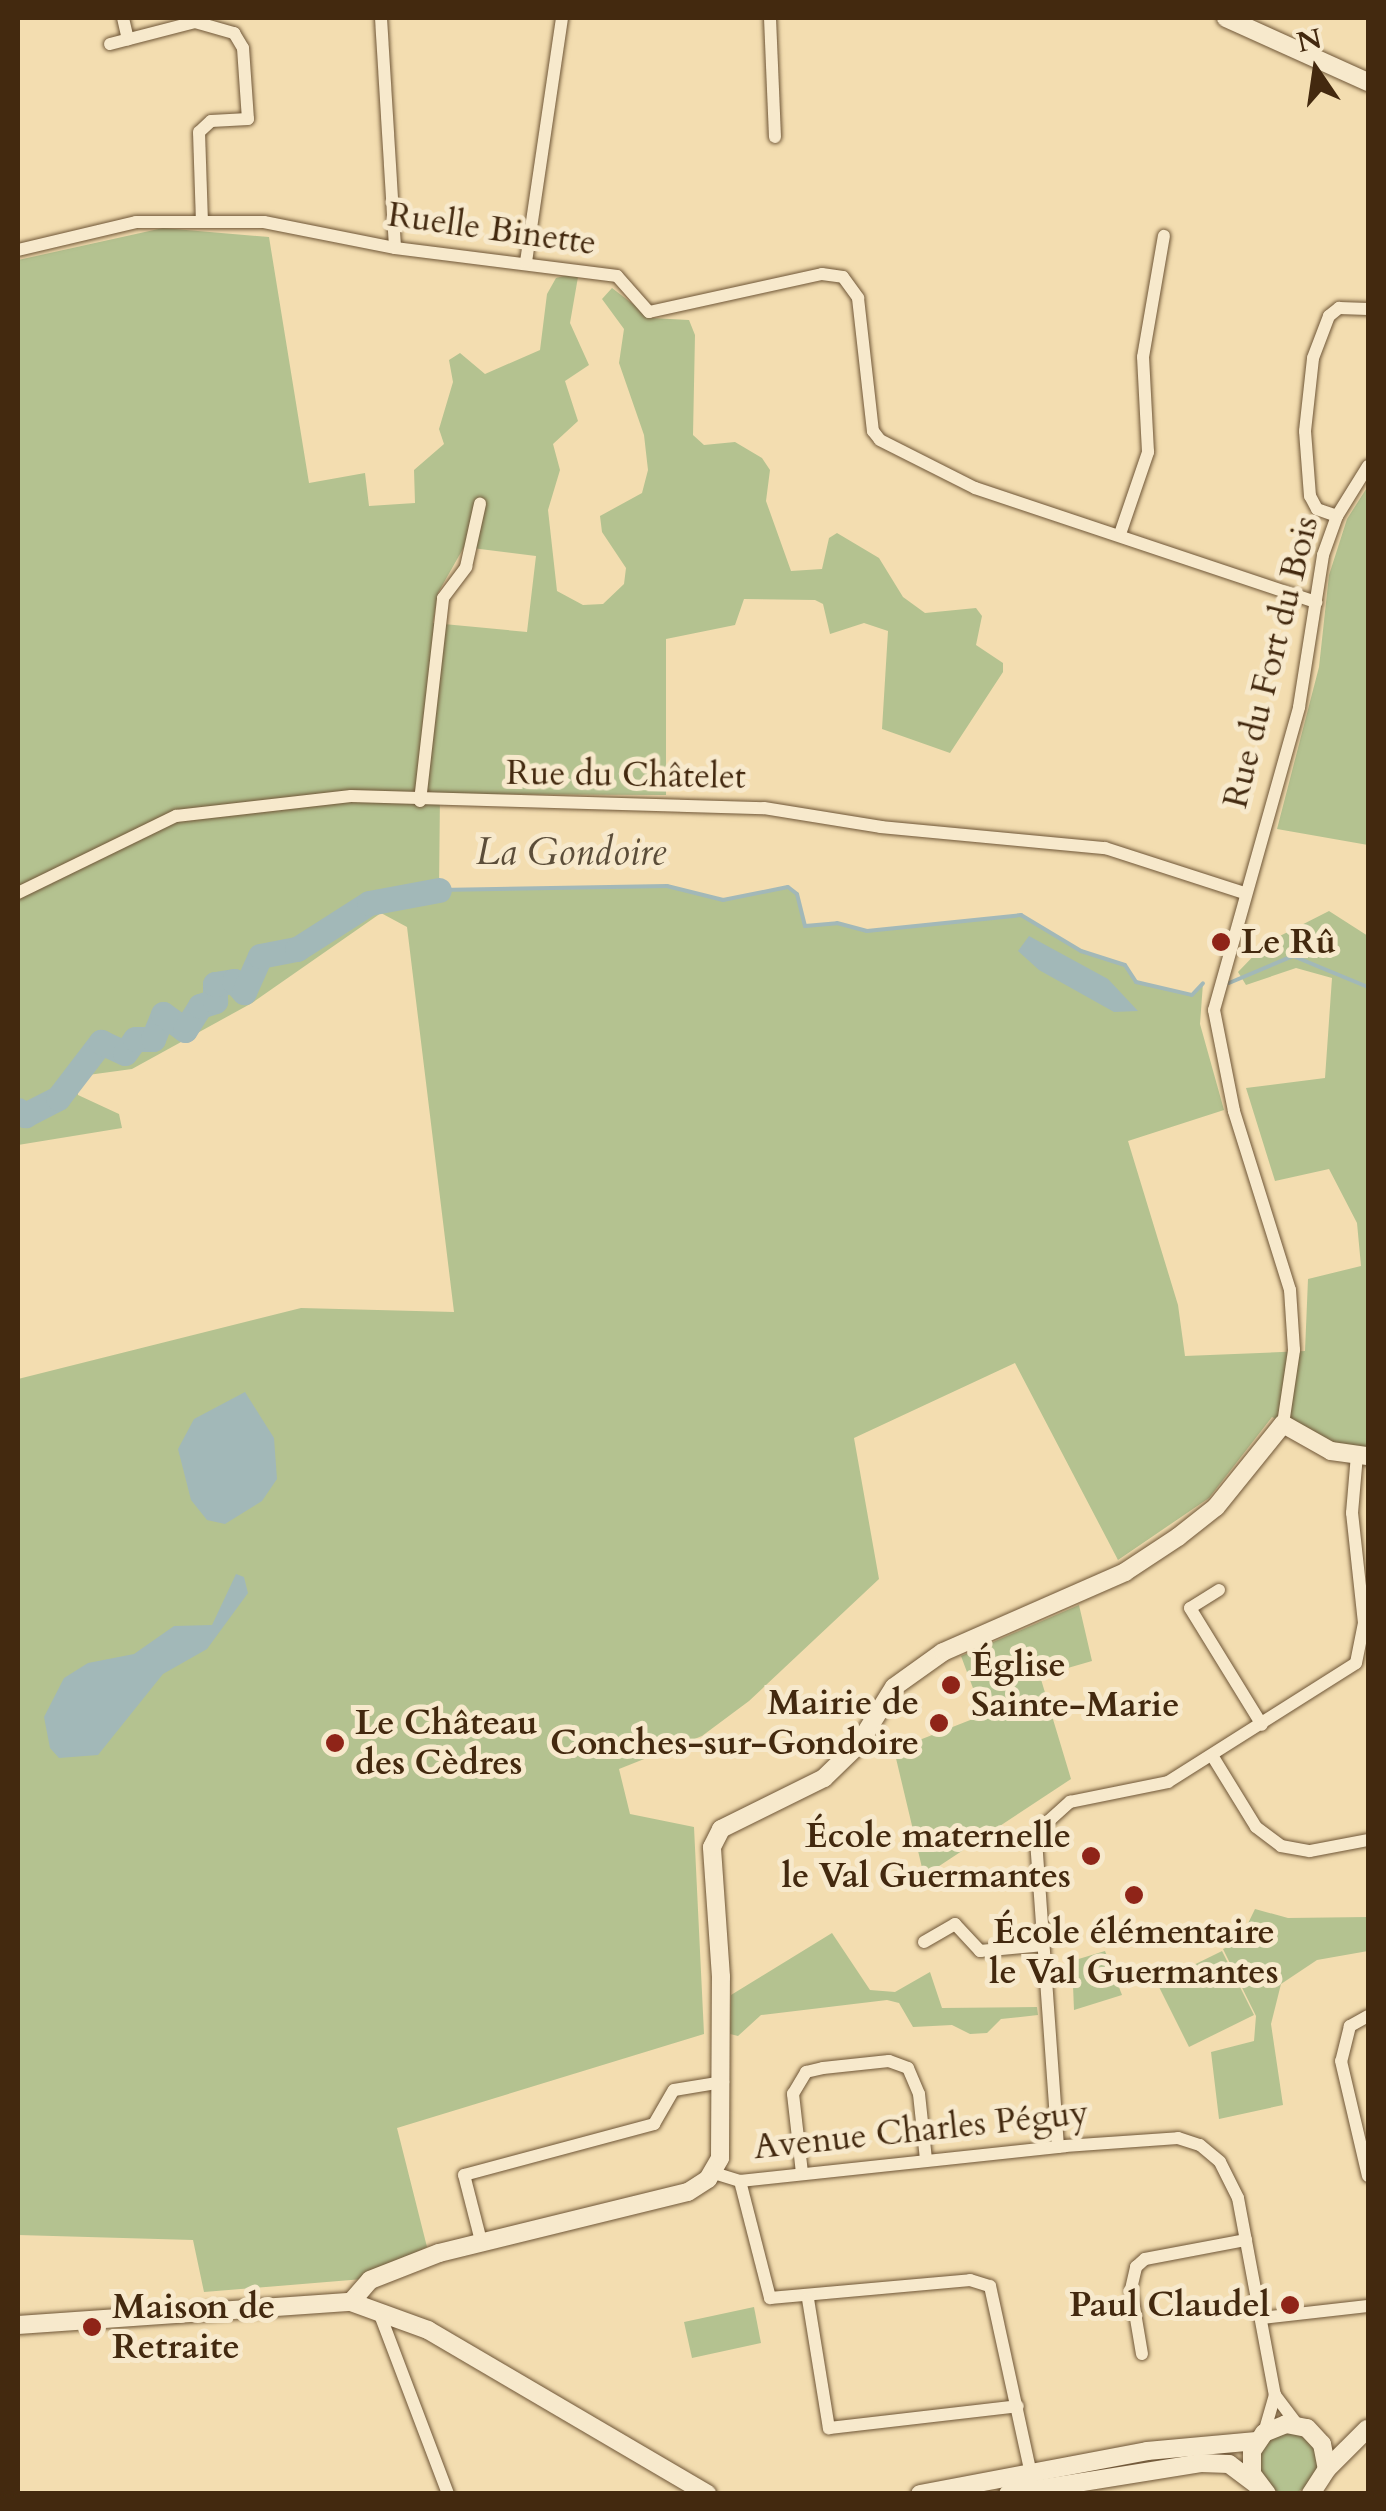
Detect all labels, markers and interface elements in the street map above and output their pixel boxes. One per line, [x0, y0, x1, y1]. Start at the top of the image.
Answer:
north arrow [1266, 20, 1366, 120]
text: N [1293, 20, 1325, 62]
street label: Ruelle Binette [385, 194, 599, 264]
street label: Rue du Fort du Bois [1214, 512, 1328, 812]
street label: Rue du Châtelet [506, 752, 746, 798]
water label: La Gondoire [476, 830, 666, 876]
place label: Le Rû [1241, 921, 1336, 963]
marker: Le Rû [1210, 931, 1232, 953]
place label: Église Sainte-Marie [971, 1644, 1180, 1726]
marker: Église Sainte-Marie [940, 1674, 962, 1696]
place label: Mairie de Conches-sur-Gondoire [550, 1682, 919, 1764]
place label: Le Château des Cèdres [355, 1702, 538, 1784]
marker: Mairie de Conches-sur-Gondoire [928, 1712, 950, 1734]
marker: Le Château des Cèdres [324, 1732, 346, 1754]
place label: École maternelle le Val Guermantes [782, 1815, 1071, 1897]
marker: École maternelle le Val Guermantes [1080, 1845, 1102, 1867]
marker: École élémentaire le Val Guermantes [1123, 1884, 1145, 1906]
place label: École élémentaire le Val Guermantes [989, 1911, 1279, 1993]
street label: Avenue Charles Péguy [751, 2092, 1091, 2168]
place label: Paul Claudel [1069, 2284, 1270, 2326]
place label: Maison de Retraite [112, 2286, 275, 2368]
marker: Paul Claudel [1279, 2294, 1301, 2316]
marker: Maison de Retraite [81, 2316, 103, 2338]

